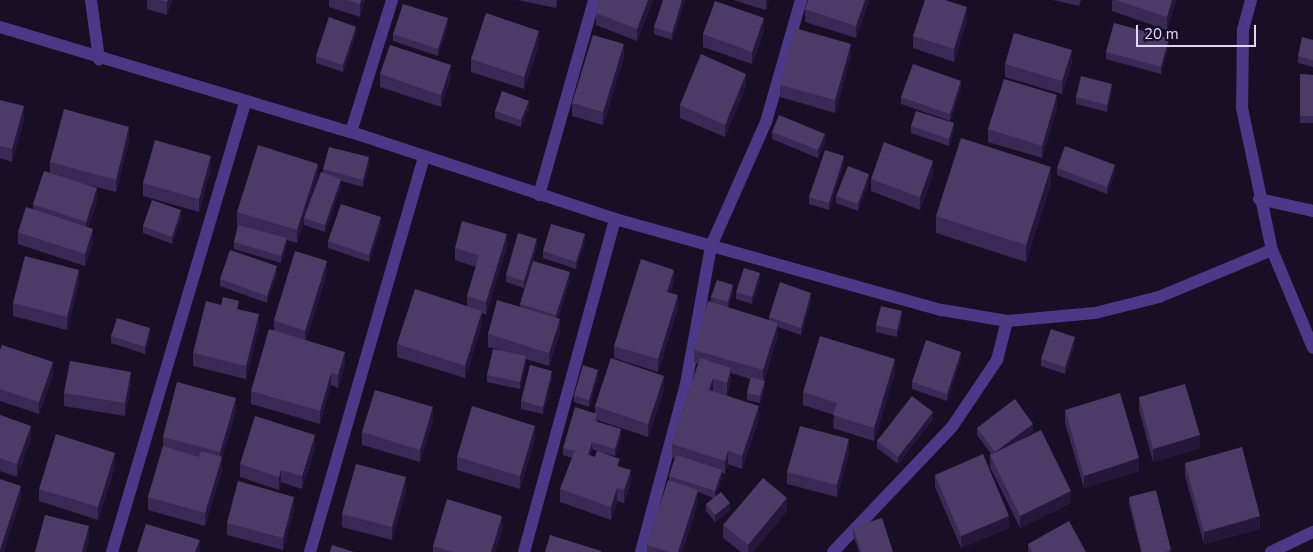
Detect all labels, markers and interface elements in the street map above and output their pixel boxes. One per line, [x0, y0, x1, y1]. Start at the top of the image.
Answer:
scale bar [1138, 15, 1258, 47]
text: 20 m [1144, 24, 1179, 44]

